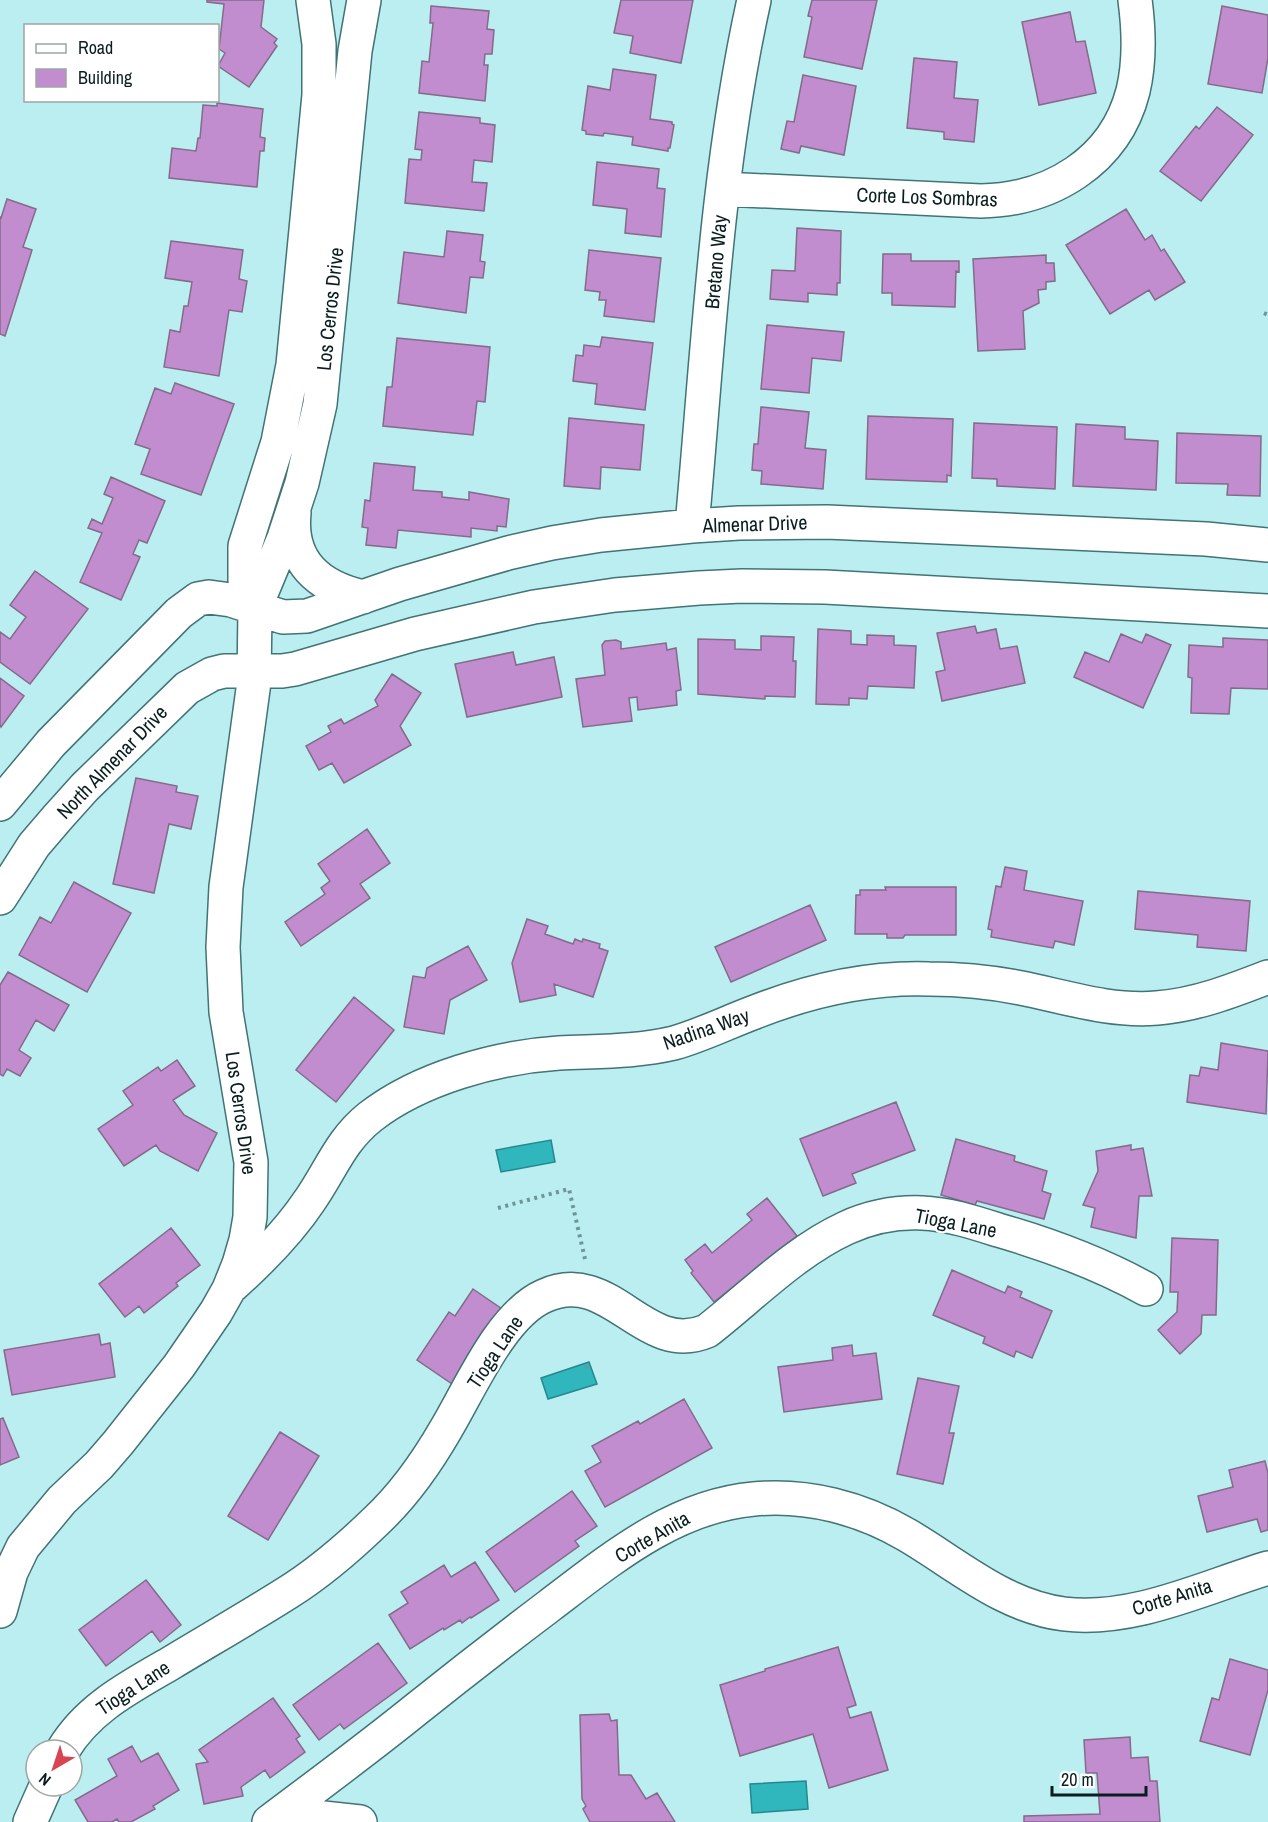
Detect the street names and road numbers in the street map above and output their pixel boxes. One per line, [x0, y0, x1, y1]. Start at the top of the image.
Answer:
street label: Corte Los Sombras [856, 181, 998, 212]
street label: Bretano Way [698, 213, 733, 310]
street label: Los Cerros Drive [310, 246, 349, 372]
street label: Almenar Drive [701, 508, 808, 539]
street label: North Almenar Drive [50, 699, 173, 824]
street label: Nadina Way [659, 1001, 753, 1056]
street label: Los Cerros Drive [220, 1050, 263, 1176]
street label: Tioga Lane [913, 1201, 999, 1244]
street label: Tioga Lane [460, 1310, 529, 1394]
street label: Corte Anita [609, 1504, 694, 1569]
street label: Corte Anita [1129, 1572, 1215, 1621]
street label: Tioga Lane [91, 1654, 175, 1721]

